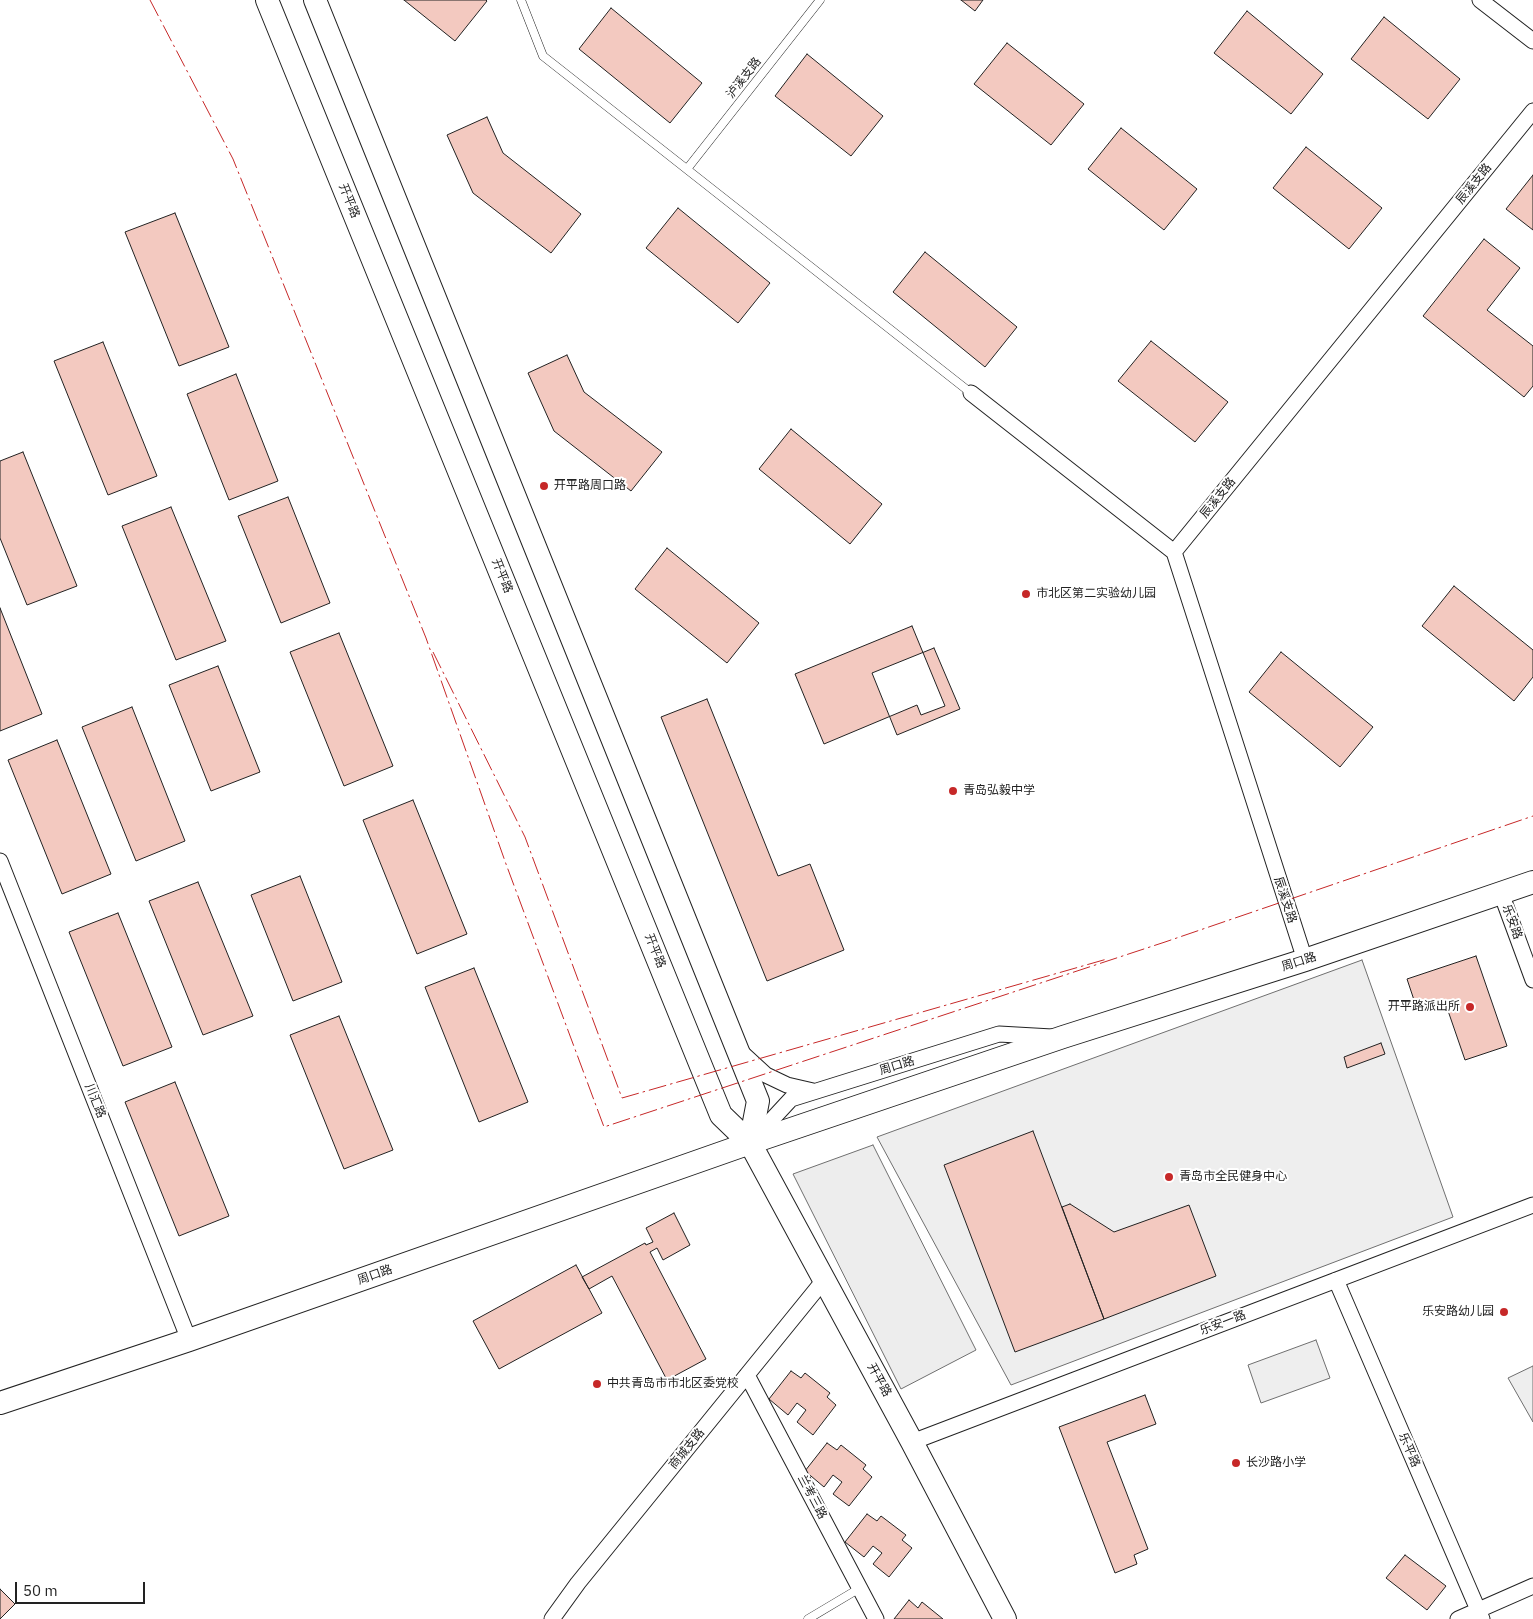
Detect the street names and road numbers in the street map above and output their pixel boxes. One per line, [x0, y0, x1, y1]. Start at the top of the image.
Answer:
street label: 泸溪支路 [724, 55, 764, 101]
street label: 辰溪支路 [1453, 161, 1495, 207]
street label: 开平路 [336, 182, 362, 220]
street label: 辰溪支路 [1197, 475, 1239, 521]
street label: 开平路 [489, 557, 515, 595]
street label: 辰溪支路 [1271, 875, 1299, 925]
street label: 乐安路 [1499, 903, 1525, 941]
street label: 开平路 [642, 932, 668, 970]
street label: 周口路 [1280, 950, 1318, 974]
street label: 周口路 [878, 1054, 916, 1078]
street label: 川汇路 [82, 1082, 108, 1120]
street label: 周口路 [356, 1262, 394, 1288]
street label: 乐安一路 [1198, 1308, 1248, 1338]
street label: 开平路 [864, 1361, 894, 1399]
street label: 商城支路 [666, 1426, 708, 1472]
street label: 乐平路 [1395, 1431, 1423, 1469]
street label: 兰考三路 [794, 1472, 830, 1522]

